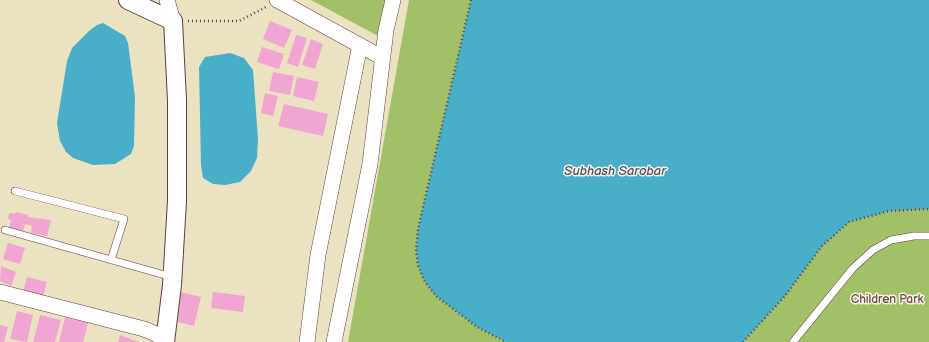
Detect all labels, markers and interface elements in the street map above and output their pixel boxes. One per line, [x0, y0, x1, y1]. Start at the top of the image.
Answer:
water label: Subhash Sarobar [564, 164, 666, 180]
park label: Children Park [851, 293, 923, 307]

